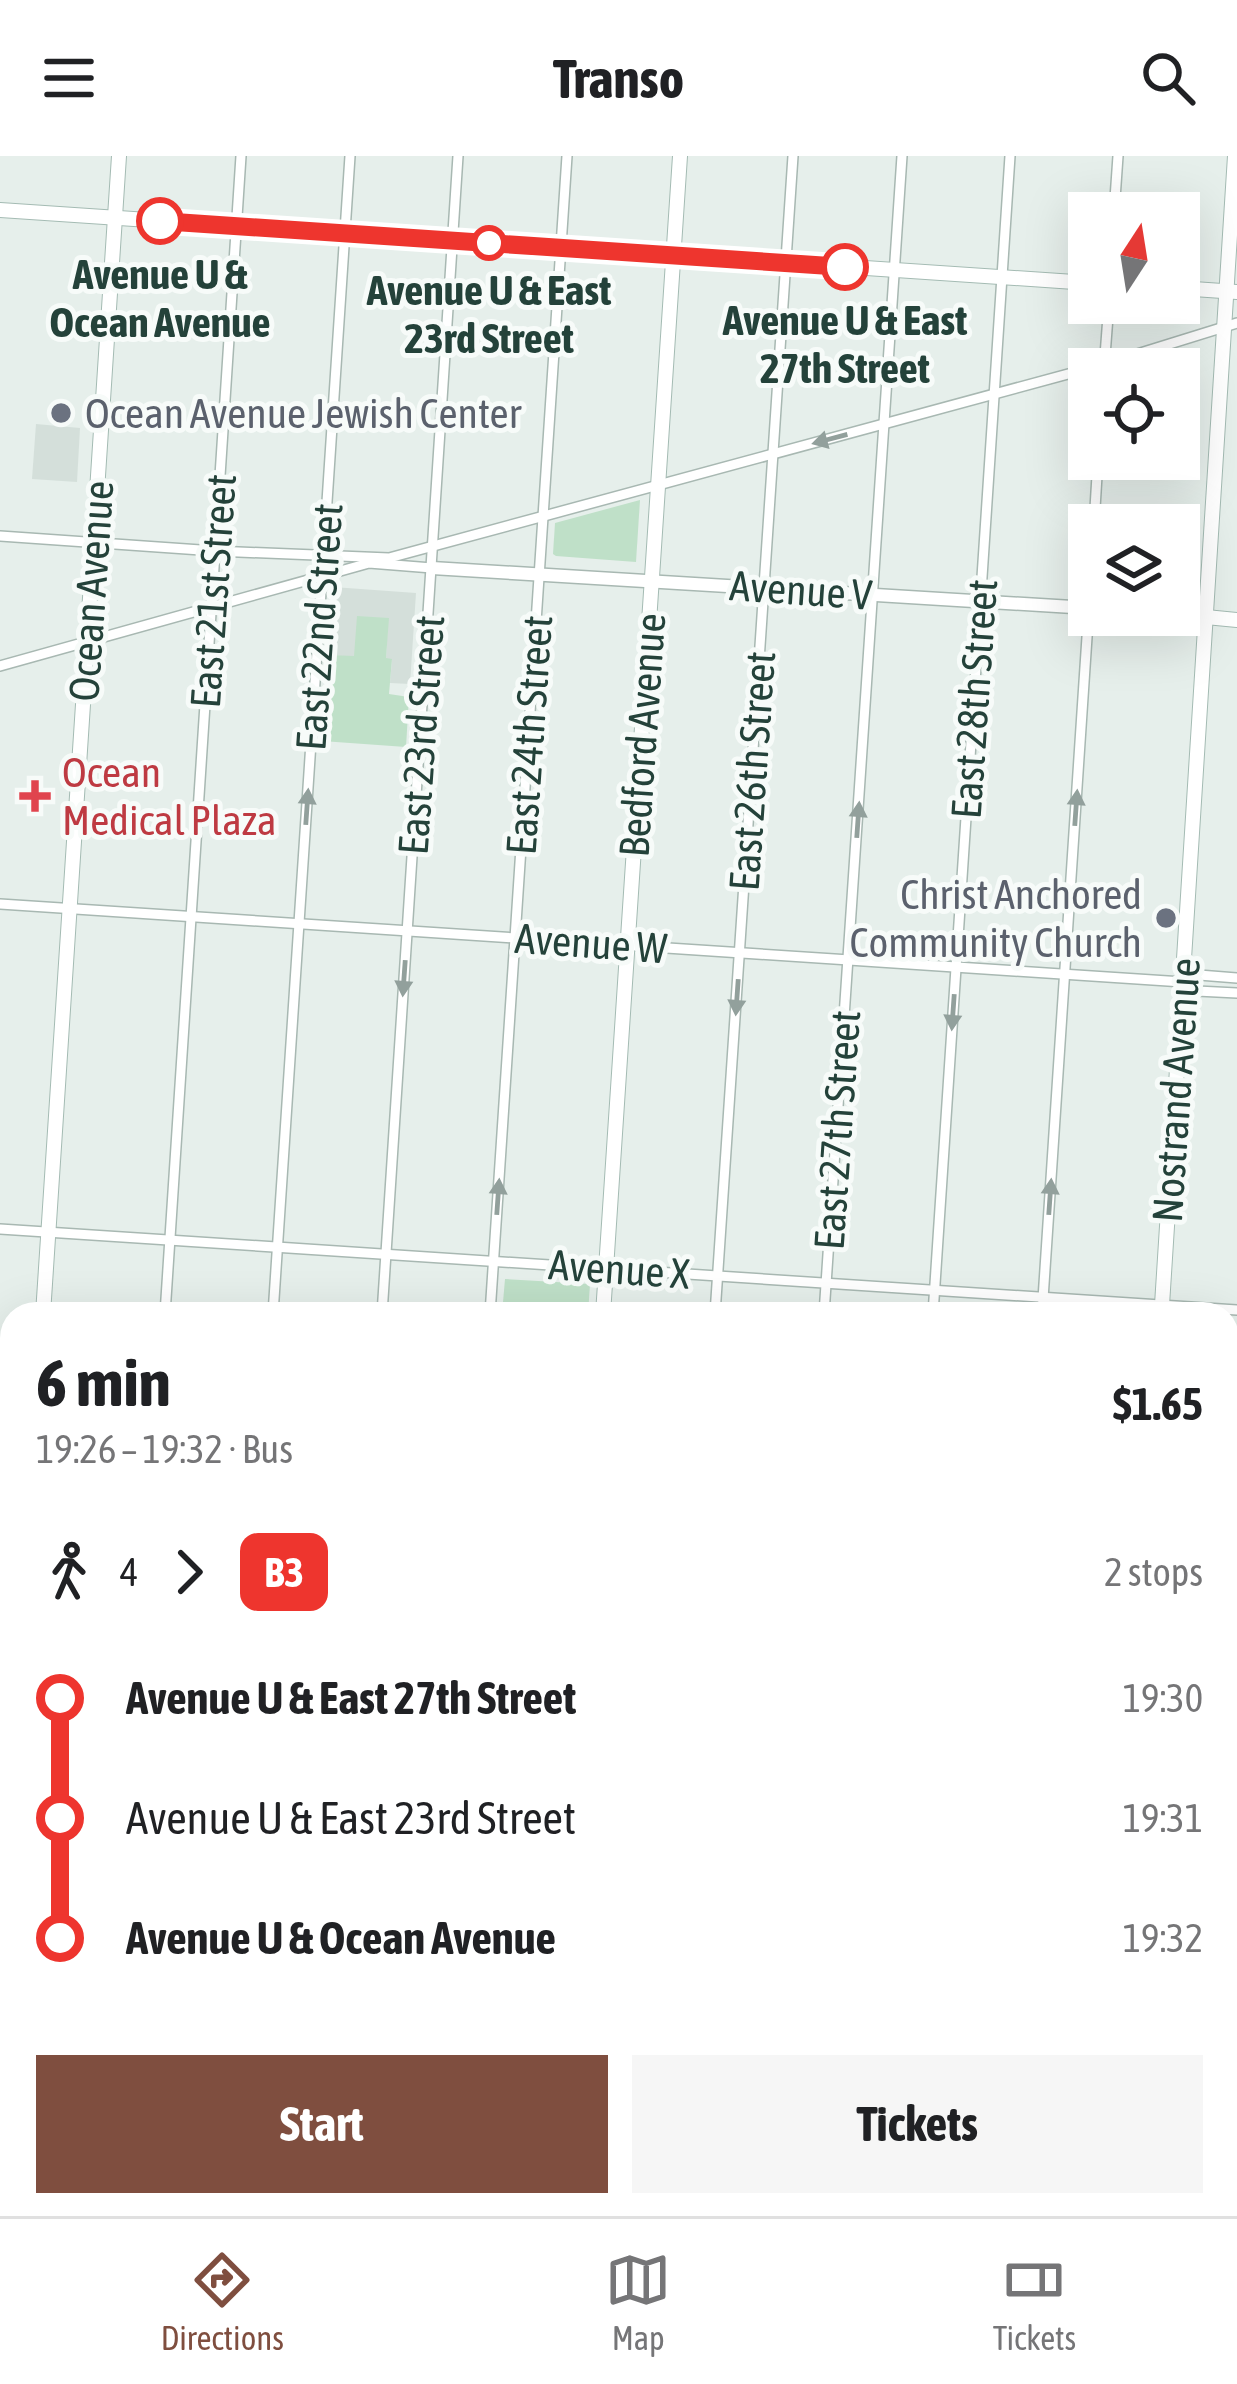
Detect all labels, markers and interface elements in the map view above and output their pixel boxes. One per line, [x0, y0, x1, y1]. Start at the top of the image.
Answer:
icon: menu [36, 45, 102, 111]
icon: search [1135, 45, 1201, 111]
text: Transo [553, 48, 684, 109]
north arrow [1068, 192, 1200, 324]
map controls [1068, 192, 1200, 636]
marker: Avenue U & Ocean Avenue [138, 199, 182, 243]
marker: Avenue U & East 23rd Street [473, 227, 505, 259]
marker: Avenue U & East 27th Street [823, 245, 867, 289]
place label: Avenue U & Ocean Avenue [49, 250, 271, 346]
place label: Avenue U & East 23rd Street [366, 266, 611, 362]
place label: Avenue U & East 27th Street [722, 296, 967, 392]
button: locate [1068, 348, 1200, 480]
place label: Ocean Avenue Jewish Center [85, 389, 522, 437]
marker: Ocean Avenue Jewish Center [48, 400, 74, 426]
one-way arrow [811, 430, 848, 449]
street label: East 21st Street [181, 472, 245, 710]
street label: Ocean Avenue [59, 479, 123, 703]
street label: East 22nd Street [286, 502, 352, 752]
button: layers [1068, 504, 1200, 636]
street label: Avenue V [728, 561, 874, 619]
street label: East 28th Street [942, 578, 1006, 820]
street label: Bedford Avenue [610, 611, 674, 859]
street label: East 23rd Street [389, 614, 453, 856]
street label: East 24th Street [497, 614, 561, 856]
street label: East 26th Street [720, 650, 784, 892]
place label: Ocean Medical Plaza [62, 748, 276, 844]
marker: Ocean Medical Plaza [19, 780, 51, 812]
one-way arrow [298, 787, 317, 825]
one-way arrow [1066, 789, 1085, 826]
one-way arrow [848, 801, 867, 838]
place label: Christ Anchored Community Church [850, 870, 1142, 966]
marker: Christ Anchored Community Church [1153, 905, 1179, 931]
street label: Avenue W [513, 914, 669, 972]
street label: Nostrand Avenue [1143, 956, 1209, 1224]
one-way arrow [395, 960, 414, 997]
one-way arrow [727, 979, 746, 1016]
one-way arrow [944, 993, 963, 1031]
street label: East 27th Street [805, 1009, 869, 1251]
one-way arrow [488, 1178, 507, 1215]
one-way arrow [1040, 1178, 1059, 1215]
street label: Avenue X [547, 1240, 691, 1298]
text: 6 min [36, 1344, 171, 1420]
text: $1.65 [1113, 1378, 1203, 1430]
text: 19:26 – 19:32 · Bus [36, 1427, 293, 1471]
icon: walk [36, 1539, 102, 1605]
icon: forward [156, 1539, 222, 1605]
text: B3 [264, 1548, 304, 1596]
text: 4 [120, 1550, 138, 1594]
text: 2 stops [1104, 1550, 1203, 1594]
text: Avenue U & East 27th Street [126, 1672, 576, 1724]
text: 19:30 [1123, 1676, 1203, 1720]
text: Avenue U & East 23rd Street [126, 1792, 576, 1844]
text: 19:31 [1123, 1796, 1203, 1840]
text: Avenue U & Ocean Avenue [126, 1912, 556, 1964]
text: 19:32 [1123, 1916, 1203, 1960]
button: Start [36, 2055, 608, 2193]
button: Tickets [632, 2055, 1203, 2193]
tab: Directions [161, 2247, 284, 2357]
tab: Map [605, 2247, 671, 2357]
tab: Tickets [993, 2247, 1076, 2357]

